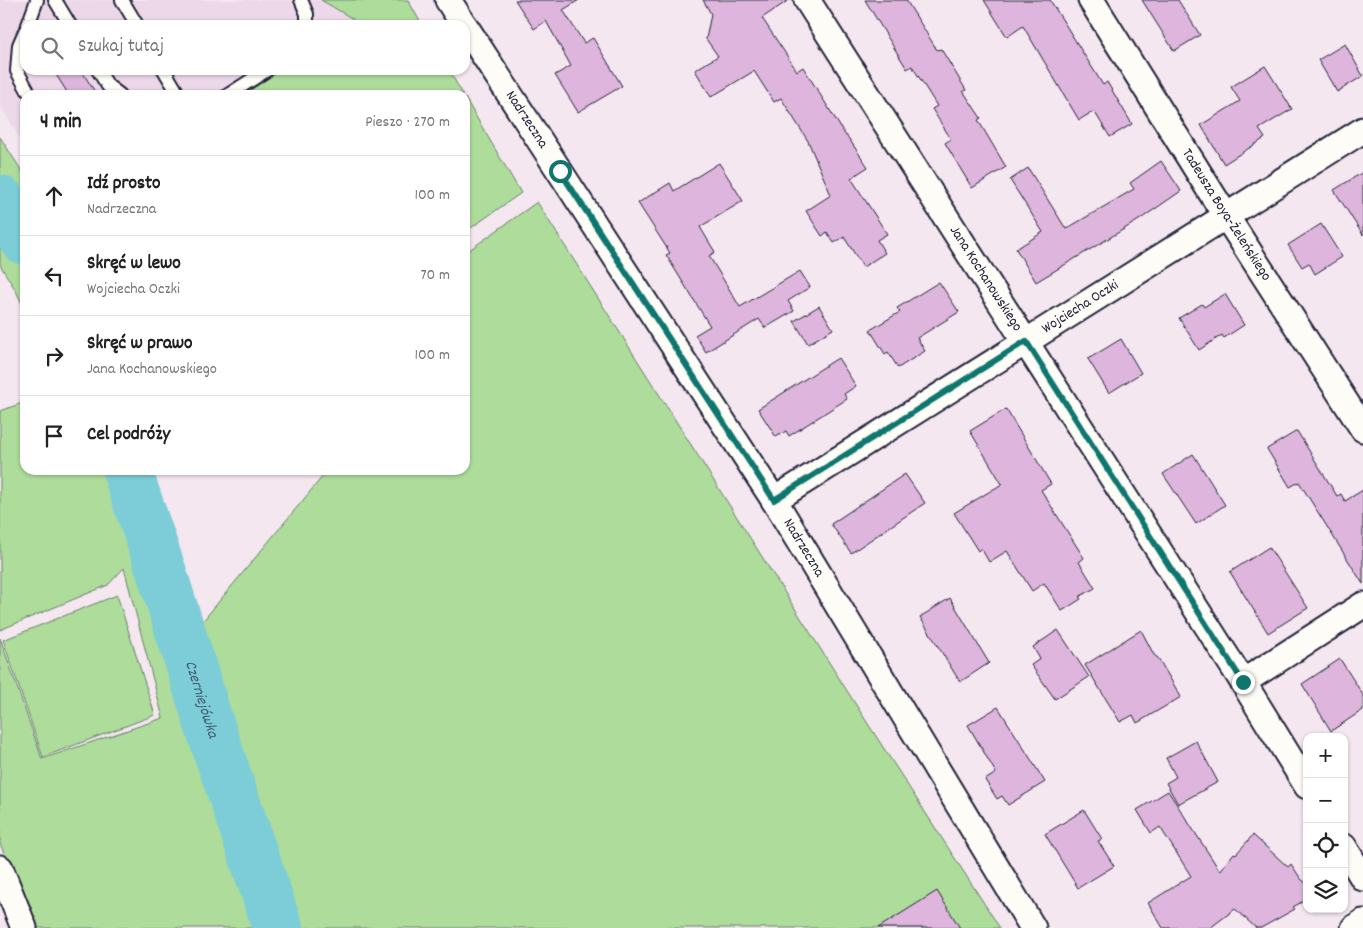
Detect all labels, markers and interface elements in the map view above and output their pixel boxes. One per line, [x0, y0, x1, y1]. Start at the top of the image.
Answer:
search box [20, 20, 470, 75]
icon: search [38, 34, 66, 62]
text: Szukaj tutaj [78, 34, 164, 61]
street label: Nadrzeczna [499, 87, 554, 154]
text: 4 min [40, 108, 82, 138]
text: Pieszo · 270 m [365, 111, 450, 134]
street label: Tadeusza Boya-Żeleńskiego [1176, 145, 1277, 286]
route start [549, 160, 572, 183]
text: Idź prosto [87, 171, 160, 198]
icon: ahead [40, 182, 68, 210]
text: 100 m [414, 184, 450, 207]
text: Nadrzeczna [87, 198, 156, 221]
street label: Jana Kochanowskiego [943, 222, 1028, 336]
text: Skręć w lewo [87, 251, 181, 278]
icon: left [40, 262, 68, 290]
text: 70 m [420, 264, 450, 287]
street label: Wojciecha Oczki [1038, 275, 1124, 340]
text: Wojciecha Oczki [87, 278, 180, 301]
text: Skręć w prawo [87, 331, 193, 358]
icon: right [40, 342, 68, 370]
text: 100 m [414, 344, 450, 367]
text: Jana Kochanowskiego [87, 358, 217, 381]
icon: arrive [40, 422, 68, 450]
text: Cel podróży [87, 422, 170, 449]
street label: Nadrzeczna [777, 515, 830, 582]
water label: Czerniejówka [178, 658, 225, 742]
route end [1232, 671, 1255, 694]
map controls [1303, 733, 1348, 913]
button: + [1303, 733, 1348, 778]
button: − [1303, 778, 1348, 823]
button: locate [1303, 823, 1348, 868]
button: layers [1303, 868, 1348, 913]

